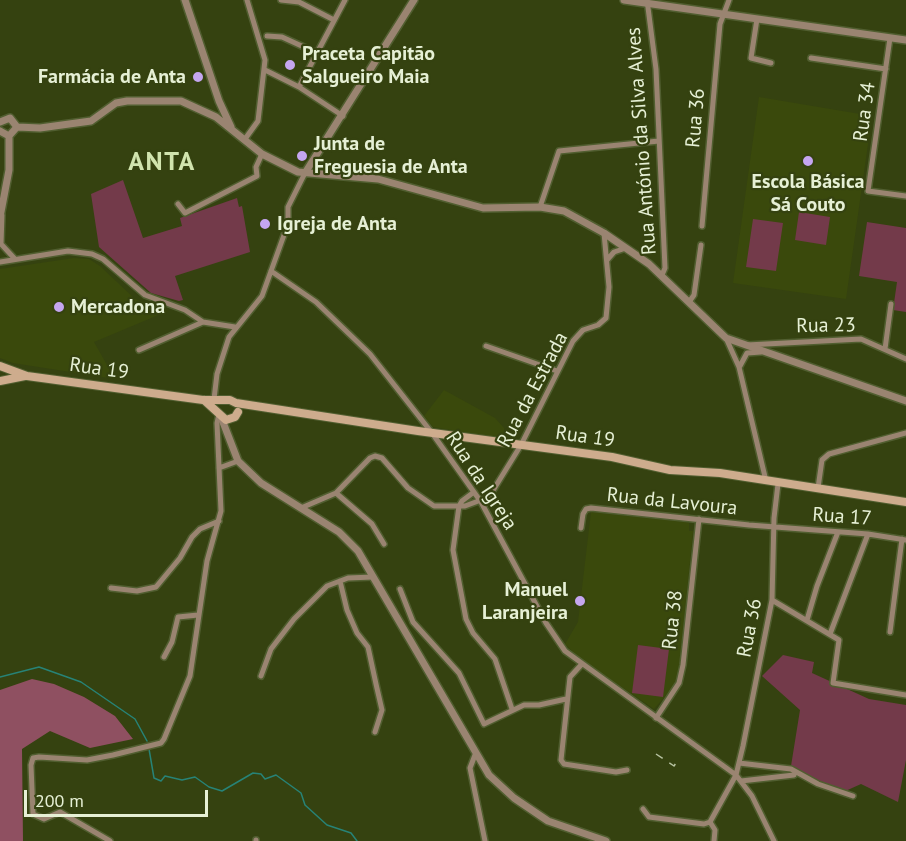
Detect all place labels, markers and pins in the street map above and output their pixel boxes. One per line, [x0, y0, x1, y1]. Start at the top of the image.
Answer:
place label: Praceta Capitão Salgueiro Maia [302, 42, 435, 89]
marker: Praceta Capitão Salgueiro Maia [283, 58, 297, 72]
place label: Farmácia de Anta [38, 65, 186, 89]
marker: Farmácia de Anta [191, 70, 205, 84]
place label: Junta de Freguesia de Anta [314, 132, 468, 179]
marker: Junta de Freguesia de Anta [295, 149, 309, 163]
marker: Escola Básica Sá Couto [801, 154, 815, 168]
place label: Escola Básica Sá Couto [752, 170, 864, 217]
place label: Igreja de Anta [277, 212, 397, 236]
marker: Igreja de Anta [258, 217, 272, 231]
place label: Mercadona [71, 295, 165, 319]
marker: Mercadona [52, 300, 66, 314]
place label: Manuel Laranjeira [482, 578, 568, 625]
marker: Manuel Laranjeira [573, 594, 587, 608]

